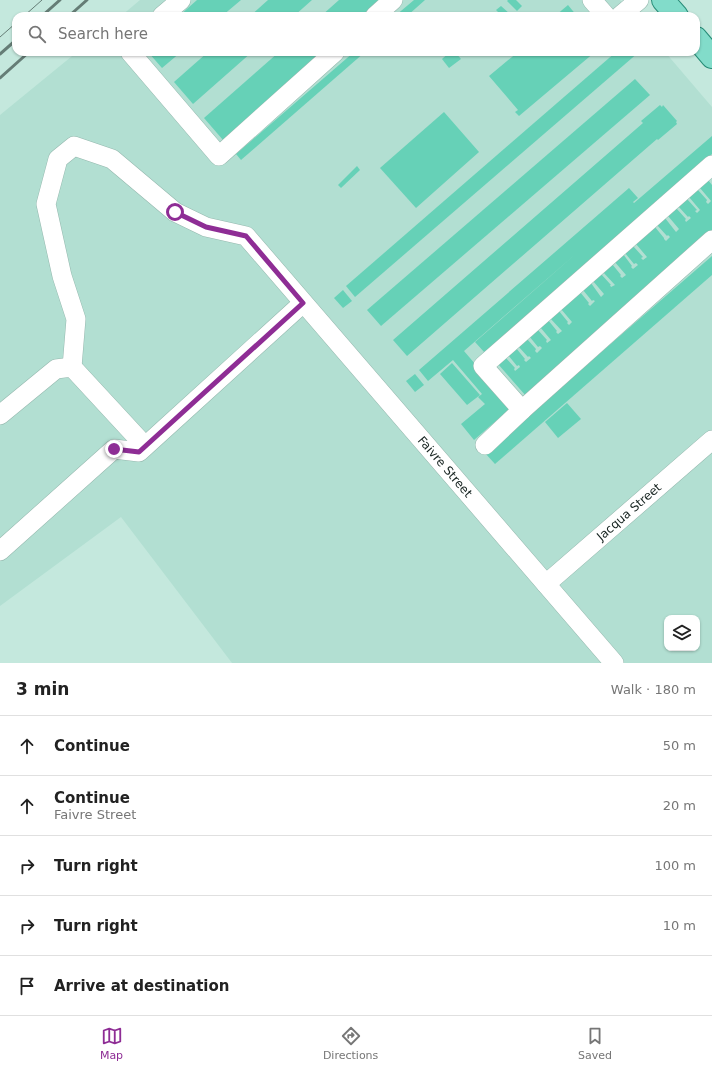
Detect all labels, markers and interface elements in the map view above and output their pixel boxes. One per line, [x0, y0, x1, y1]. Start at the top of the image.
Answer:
search box [12, 12, 700, 56]
icon: search [26, 23, 48, 45]
text: Search here [58, 25, 148, 43]
route start [166, 203, 184, 221]
street label: Faivre Street [415, 433, 475, 500]
route end [105, 440, 123, 458]
street label: Jacqua Street [593, 480, 664, 544]
map controls [664, 615, 700, 651]
button: layers [664, 615, 700, 651]
text: 3 min [16, 679, 69, 699]
text: Walk · 180 m [611, 682, 696, 697]
icon: ahead [16, 735, 38, 757]
text: Continue [54, 737, 130, 755]
text: 50 m [663, 738, 696, 753]
text: Continue [54, 789, 130, 807]
icon: ahead [16, 795, 38, 817]
text: 20 m [663, 798, 696, 813]
text: Faivre Street [54, 807, 136, 822]
icon: right [16, 855, 38, 877]
text: Turn right [54, 857, 138, 875]
text: 100 m [654, 858, 696, 873]
icon: right [16, 915, 38, 937]
text: Turn right [54, 917, 138, 935]
text: 10 m [663, 918, 696, 933]
icon: arrive [16, 975, 38, 997]
text: Arrive at destination [54, 977, 229, 995]
tab: Map [100, 1025, 123, 1062]
tab: Directions [323, 1025, 378, 1062]
tab: Saved [578, 1025, 612, 1062]

